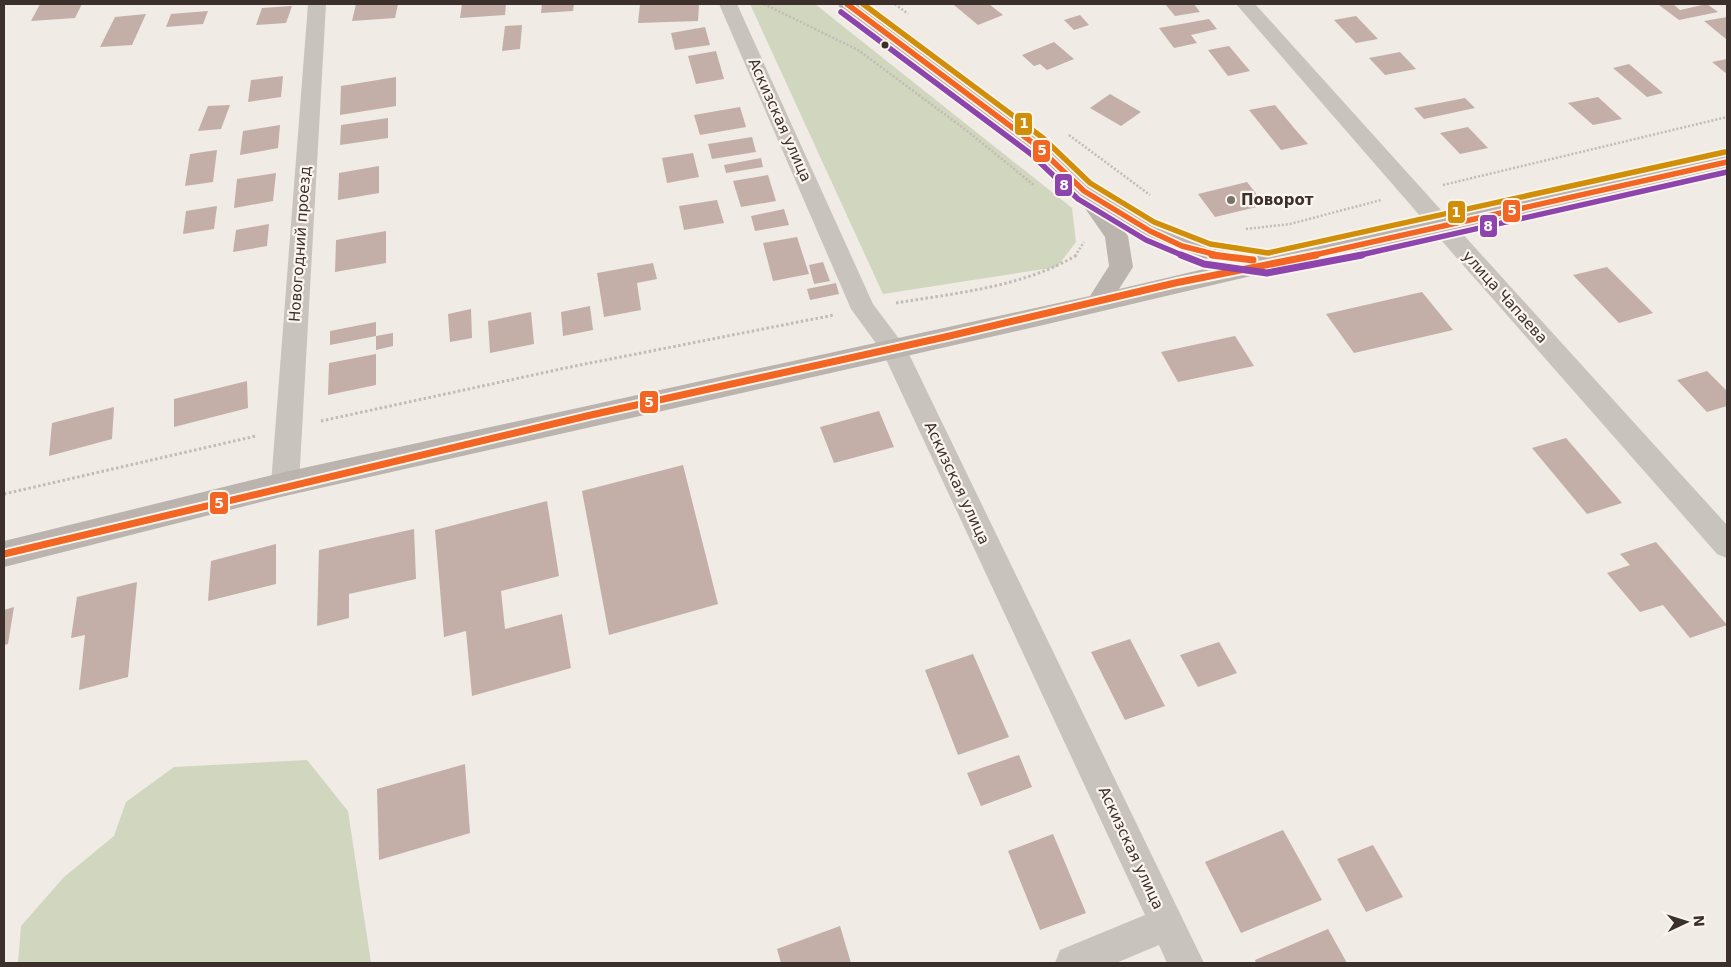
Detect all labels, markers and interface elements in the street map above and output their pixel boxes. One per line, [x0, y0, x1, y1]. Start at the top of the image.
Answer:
unlabelled marker [880, 40, 890, 50]
street label: Аскизская улица [745, 55, 815, 185]
line badge: 1 [1014, 112, 1033, 136]
text: 1 [1019, 115, 1029, 131]
line badge: 5 [1032, 139, 1051, 163]
text: 5 [1037, 142, 1047, 158]
street label: Новогодний проезд [286, 166, 314, 322]
line badge: 8 [1054, 173, 1073, 197]
text: 8 [1059, 177, 1069, 193]
place label: Поворот [1241, 191, 1314, 209]
marker: Поворот [1225, 194, 1237, 206]
line badge: 5 [1502, 199, 1521, 223]
line badge: 1 [1447, 200, 1466, 224]
text: 5 [1507, 202, 1517, 218]
text: 1 [1451, 204, 1461, 220]
line badge: 8 [1479, 214, 1498, 238]
text: 8 [1483, 218, 1493, 234]
street label: улица Чапаева [1459, 247, 1551, 347]
line badge: 5 [639, 390, 659, 414]
text: 5 [644, 394, 654, 410]
street label: Аскизская улица [921, 419, 993, 547]
line badge: 5 [209, 491, 229, 515]
text: 5 [214, 495, 224, 511]
street label: Аскизская улица [1095, 784, 1167, 912]
north arrow [1661, 897, 1711, 947]
text: N [1691, 915, 1707, 927]

